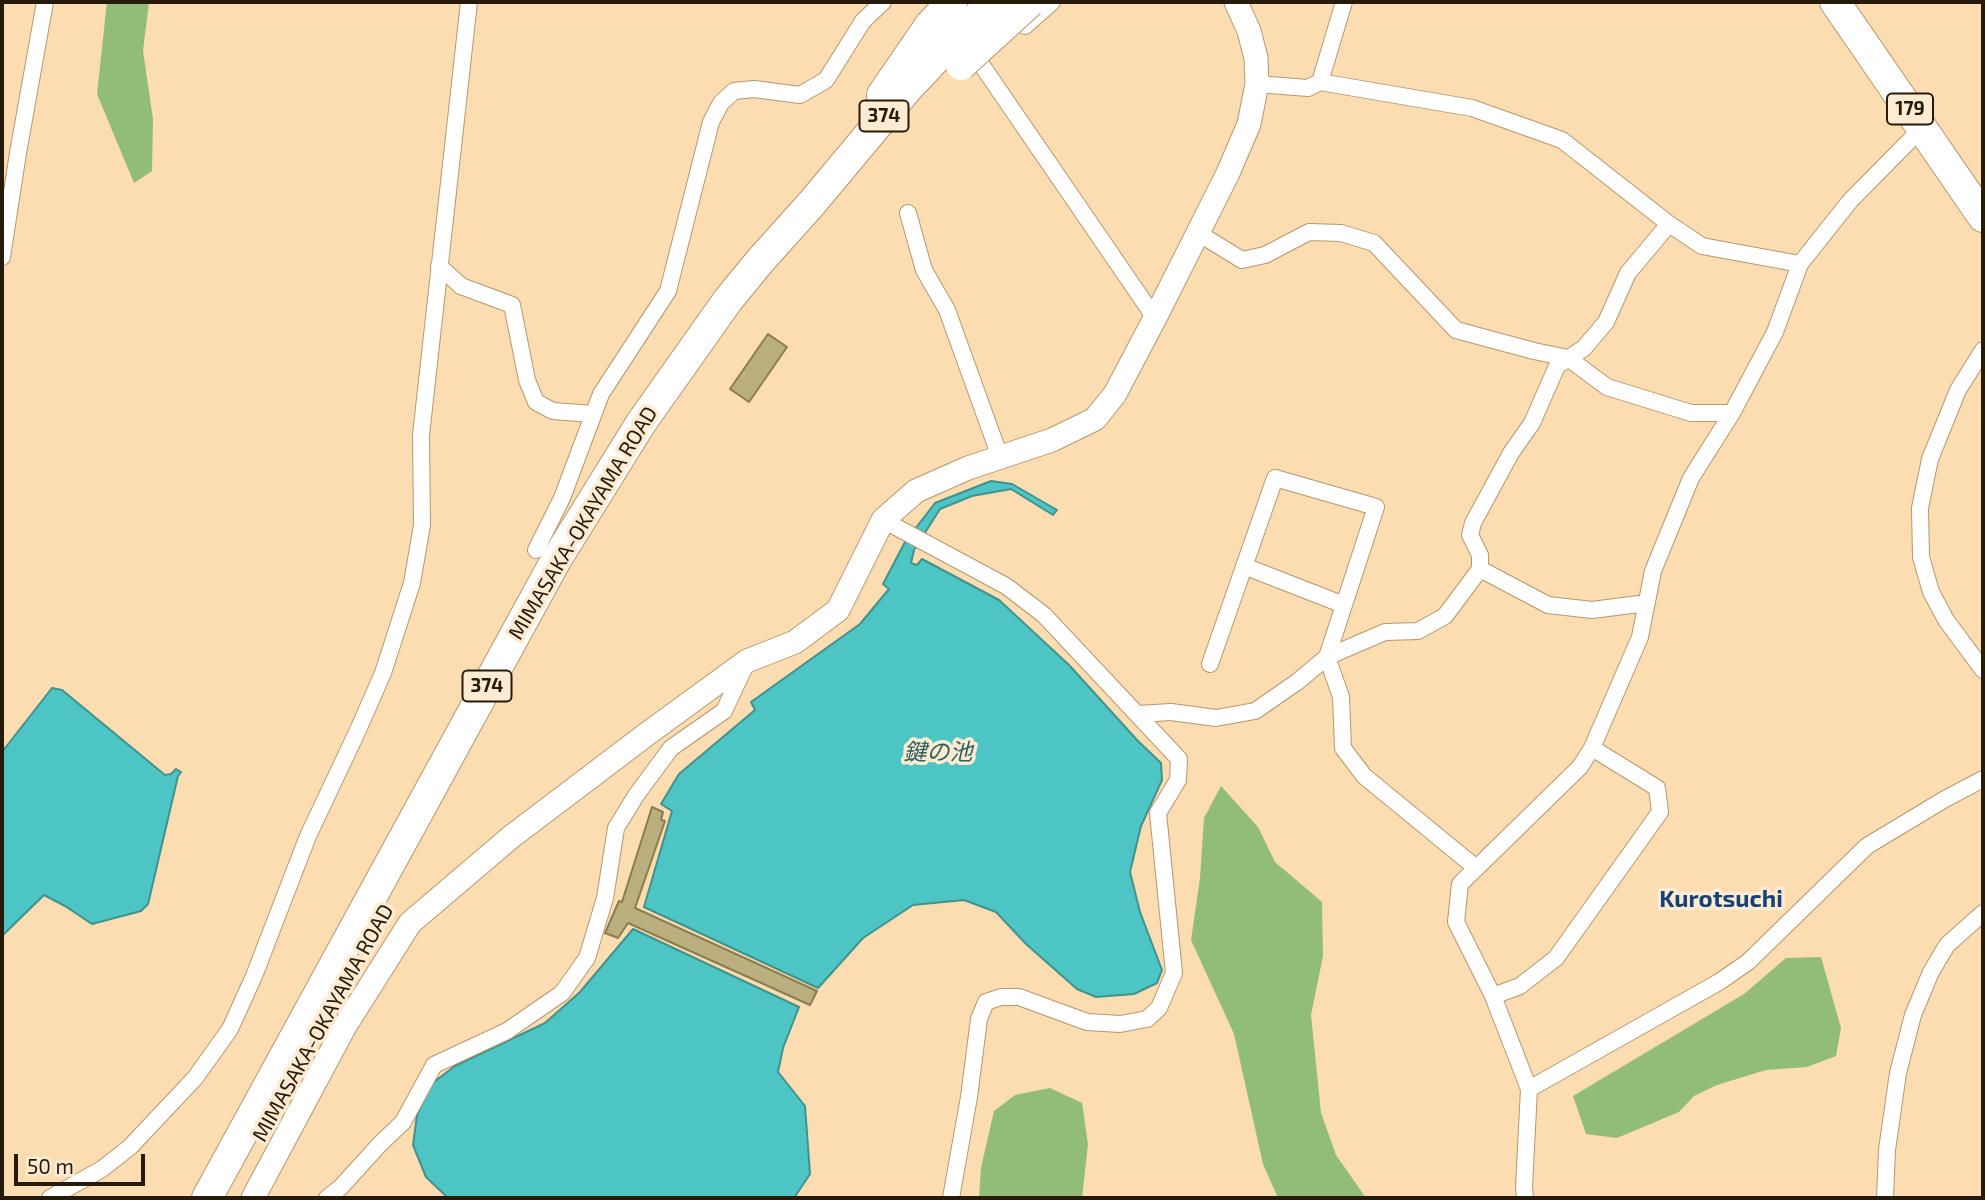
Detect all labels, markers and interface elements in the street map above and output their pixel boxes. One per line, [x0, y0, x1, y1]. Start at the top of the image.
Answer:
road number: 179 [1887, 94, 1933, 124]
road number: 374 [860, 100, 908, 132]
street label: MIMASAKA-OKAYAMA ROAD [503, 402, 663, 644]
road number: 374 [462, 670, 512, 702]
water label: 鍵の池 [904, 738, 972, 766]
district label: Kurotsuchi [1659, 885, 1783, 913]
street label: MIMASAKA-OKAYAMA ROAD [247, 900, 399, 1146]
scale bar [18, 1140, 149, 1184]
text: 50 m [27, 1153, 74, 1178]

